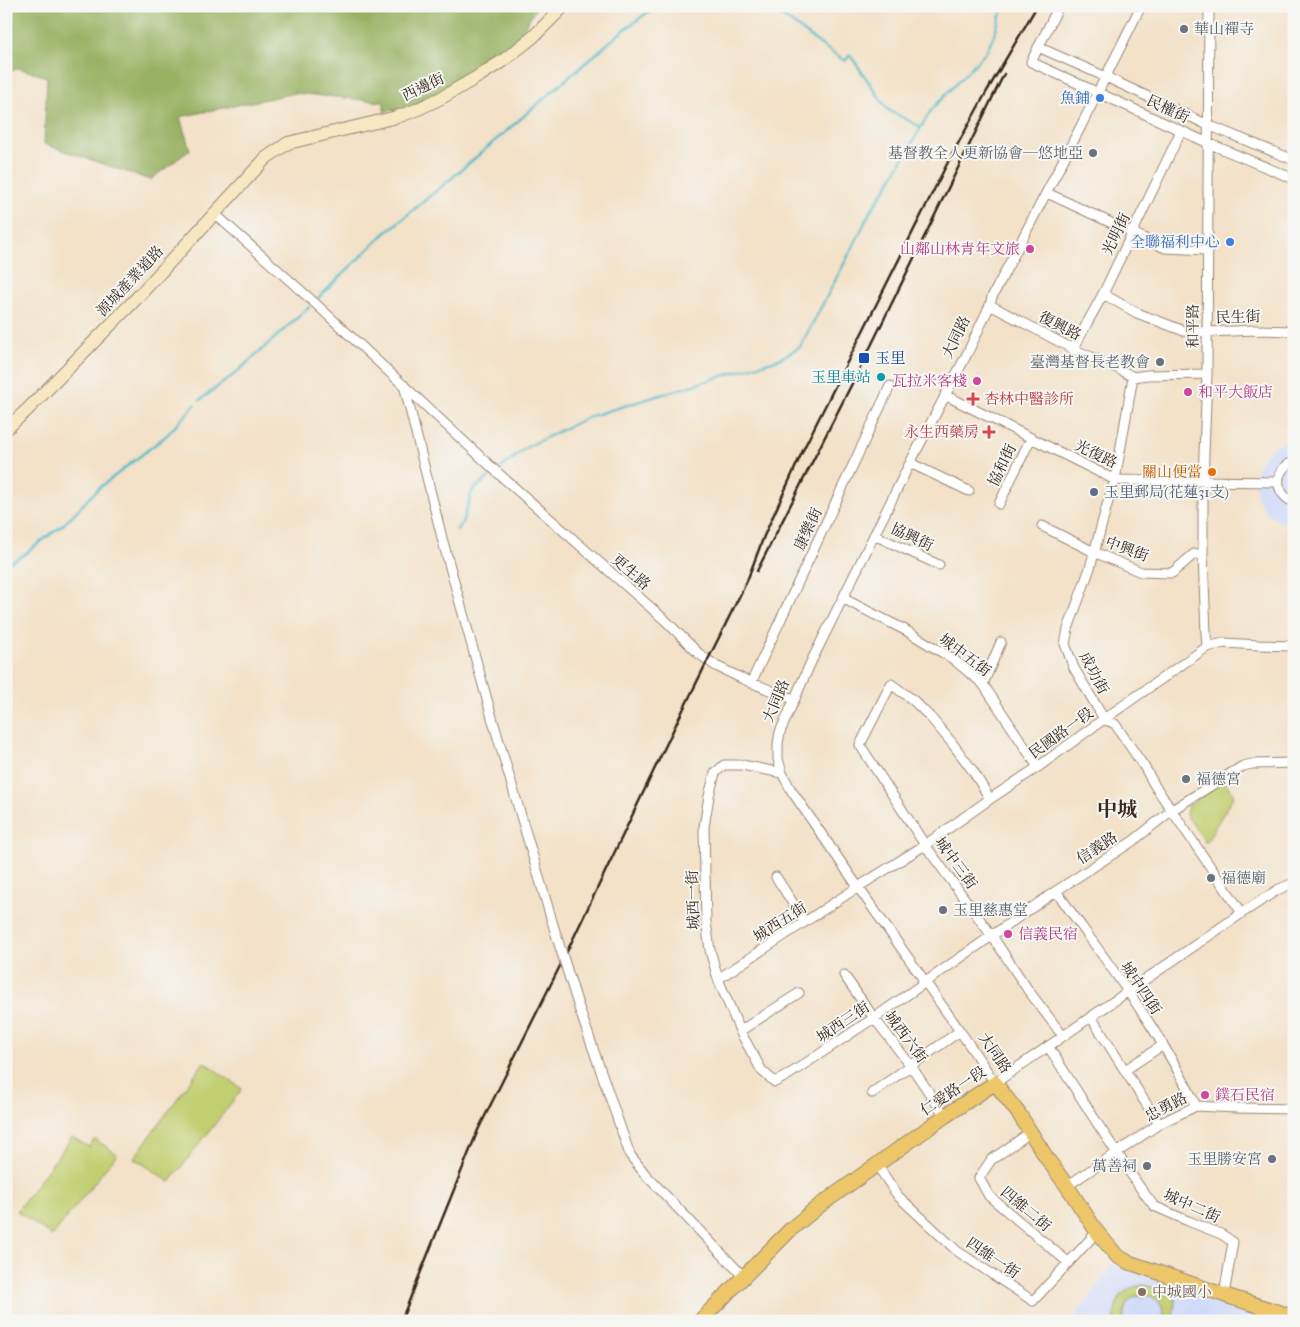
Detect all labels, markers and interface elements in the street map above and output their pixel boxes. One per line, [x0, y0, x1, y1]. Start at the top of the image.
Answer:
place label: 華山禪寺 [1194, 20, 1254, 38]
marker: 華山禪寺 [1178, 23, 1190, 35]
street label: 西邊街 [399, 69, 447, 105]
place label: 魚鋪 [1060, 89, 1090, 107]
street label: 民權街 [1144, 91, 1192, 127]
marker: 魚鋪 [1094, 92, 1106, 104]
place label: 基督教全人更新協會─悠地亞 [888, 144, 1083, 162]
marker: 基督教全人更新協會─悠地亞 [1087, 147, 1099, 159]
street label: 光明街 [1098, 210, 1134, 258]
place label: 全聯福利中心 [1130, 233, 1220, 251]
marker: 全聯福利中心 [1224, 236, 1236, 248]
place label: 山鄰山林青年文旅 [900, 240, 1020, 258]
street label: 源城產業道路 [93, 242, 167, 320]
marker: 山鄰山林青年文旅 [1024, 243, 1036, 255]
street label: 和平路 [1184, 303, 1202, 349]
street label: 民生街 [1215, 307, 1261, 327]
street label: 復興路 [1036, 308, 1084, 344]
street label: 大同路 [938, 313, 974, 361]
place label: 玉里 [875, 349, 905, 367]
marker: 玉里 [857, 351, 871, 365]
place label: 臺灣基督長老教會 [1030, 353, 1150, 371]
marker: 臺灣基督長老教會 [1154, 356, 1166, 368]
place label: 玉里車站 [811, 368, 871, 386]
marker: 玉里車站 [875, 371, 887, 383]
place label: 瓦拉米客棧 [892, 372, 967, 390]
marker: 瓦拉米客棧 [971, 375, 983, 387]
place label: 和平大飯店 [1198, 383, 1273, 401]
marker: 和平大飯店 [1182, 386, 1194, 398]
place label: 杏林中醫診所 [984, 390, 1074, 408]
marker: 杏林中醫診所 [966, 392, 980, 406]
place label: 永生西藥房 [904, 423, 979, 441]
marker: 永生西藥房 [983, 426, 995, 438]
street label: 光復路 [1072, 436, 1120, 472]
street label: 協和街 [984, 441, 1020, 489]
place label: 關山便當 [1142, 463, 1202, 481]
marker: 關山便當 [1206, 466, 1218, 478]
place label: 玉里郵局(花蓮31支) [1104, 483, 1229, 501]
marker: 玉里郵局(花蓮31支) [1088, 486, 1100, 498]
street label: 康樂街 [790, 505, 826, 553]
street label: 協興街 [888, 519, 936, 555]
street label: 中興街 [1103, 533, 1151, 565]
street label: 更生路 [608, 550, 654, 594]
street label: 城中五街 [936, 630, 994, 680]
street label: 成功街 [1075, 649, 1113, 697]
street label: 大同路 [759, 677, 793, 725]
street label: 民國路一段 [1025, 704, 1097, 762]
place label: 福德宮 [1196, 770, 1241, 788]
marker: 福德宮 [1180, 773, 1192, 785]
district label: 中城 [1097, 798, 1137, 821]
street label: 信義路 [1073, 828, 1121, 868]
street label: 城中三街 [931, 833, 981, 893]
place label: 福德廟 [1221, 869, 1266, 887]
street label: 城西一街 [683, 870, 703, 930]
marker: 福德廟 [1205, 872, 1217, 884]
street label: 城西五街 [750, 898, 810, 946]
place label: 玉里慈惠堂 [953, 901, 1028, 919]
marker: 玉里慈惠堂 [937, 904, 949, 916]
place label: 信義民宿 [1018, 925, 1078, 943]
marker: 信義民宿 [1002, 928, 1014, 940]
street label: 城中四街 [1117, 958, 1165, 1018]
street label: 城西三街 [813, 998, 873, 1046]
street label: 城西六街 [881, 1008, 931, 1066]
street label: 大同路 [975, 1029, 1015, 1077]
street label: 仁愛路一段 [917, 1063, 989, 1119]
place label: 鏷石民宿 [1215, 1086, 1275, 1104]
street label: 忠勇路 [1142, 1089, 1190, 1125]
marker: 鏷石民宿 [1199, 1089, 1211, 1101]
place label: 玉里勝安宮 [1187, 1150, 1262, 1168]
marker: 玉里勝安宮 [1266, 1153, 1278, 1165]
place label: 萬善祠 [1092, 1157, 1137, 1175]
marker: 萬善祠 [1141, 1160, 1153, 1172]
street label: 四維二街 [997, 1183, 1055, 1235]
street label: 城中二街 [1161, 1186, 1223, 1226]
street label: 四維一街 [963, 1234, 1023, 1282]
place label: 中城國小 [1152, 1283, 1212, 1301]
marker: 中城國小 [1136, 1286, 1148, 1298]

